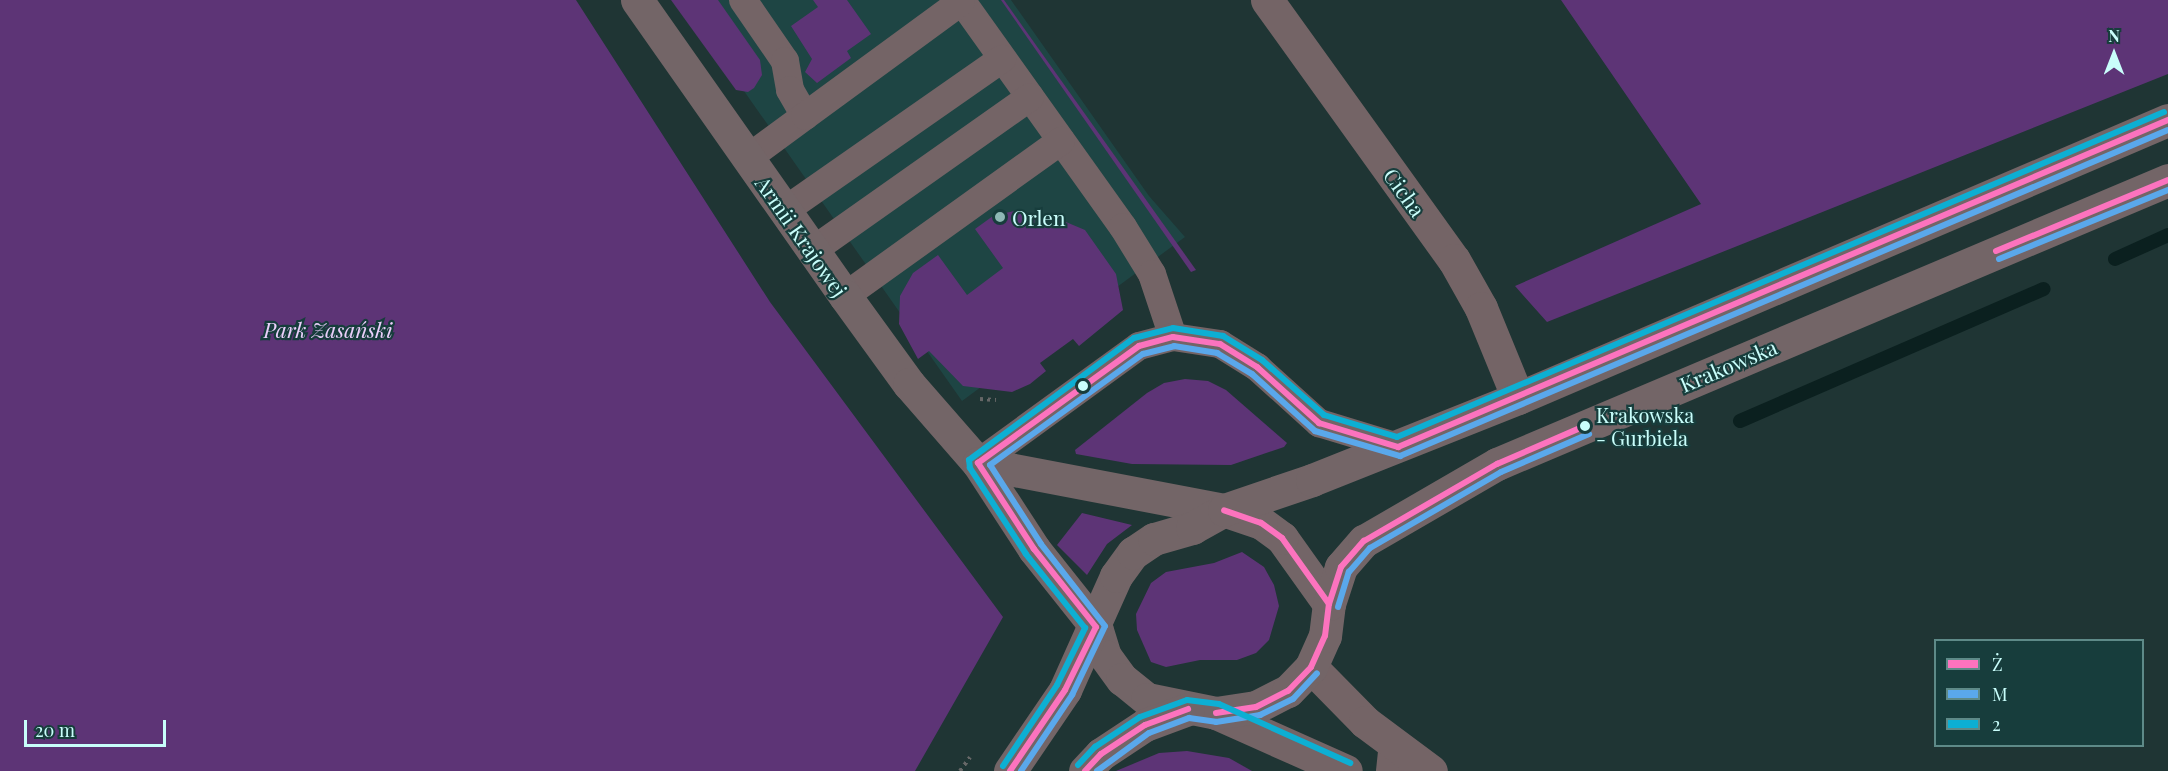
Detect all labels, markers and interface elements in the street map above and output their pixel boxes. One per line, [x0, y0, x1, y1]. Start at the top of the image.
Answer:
north arrow [2084, 24, 2144, 84]
text: N [2108, 25, 2120, 46]
street label: Cicha [1379, 163, 1431, 221]
street label: Armii Krajowej [751, 171, 853, 301]
place label: Orlen [1012, 204, 1065, 230]
marker: Orlen [993, 210, 1007, 224]
park label: Park Zasański [264, 316, 392, 342]
street label: Krakowska [1676, 333, 1780, 397]
unlabelled marker [1077, 380, 1089, 392]
place label: Krakowska - Gurbiela [1596, 402, 1694, 449]
marker: Krakowska - Gurbiela [1579, 420, 1591, 432]
legend [1934, 639, 2144, 747]
text: Ż [1992, 652, 2003, 676]
text: M [1992, 682, 2008, 706]
scale bar [27, 708, 170, 746]
text: 2 [1992, 712, 2001, 736]
text: 20 m [35, 718, 75, 742]

